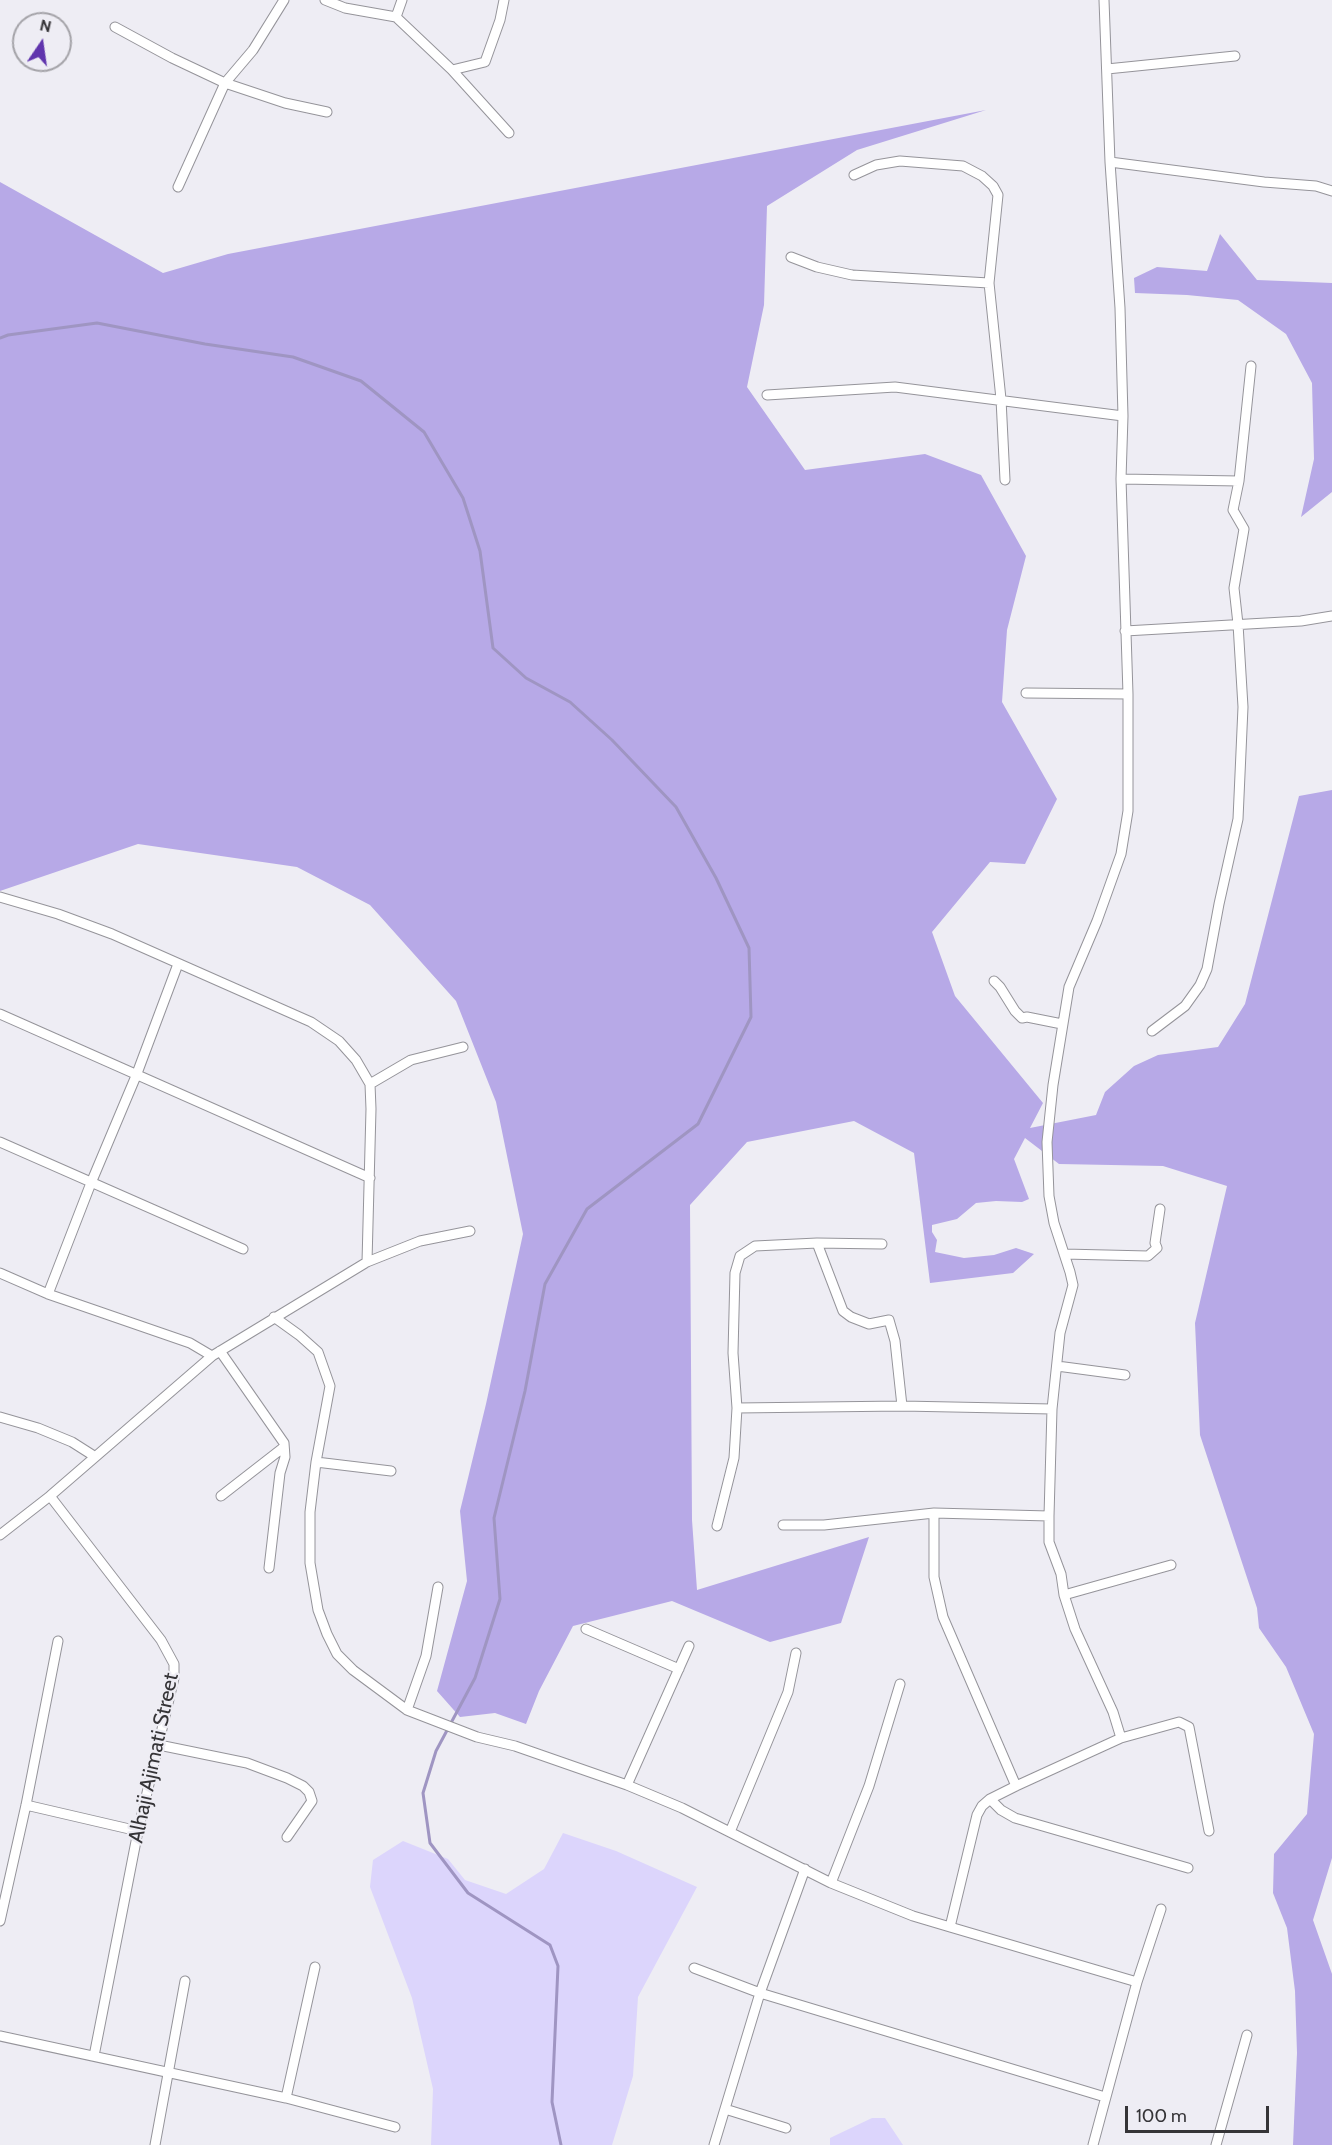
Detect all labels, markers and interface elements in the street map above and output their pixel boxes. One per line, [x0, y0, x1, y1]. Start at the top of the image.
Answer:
north arrow [12, 12, 72, 72]
text: N [38, 15, 53, 36]
street label: Alhaji Ajimati Street [124, 1671, 184, 1845]
scale bar [1128, 2094, 1272, 2132]
text: 100 m [1136, 2105, 1187, 2127]

